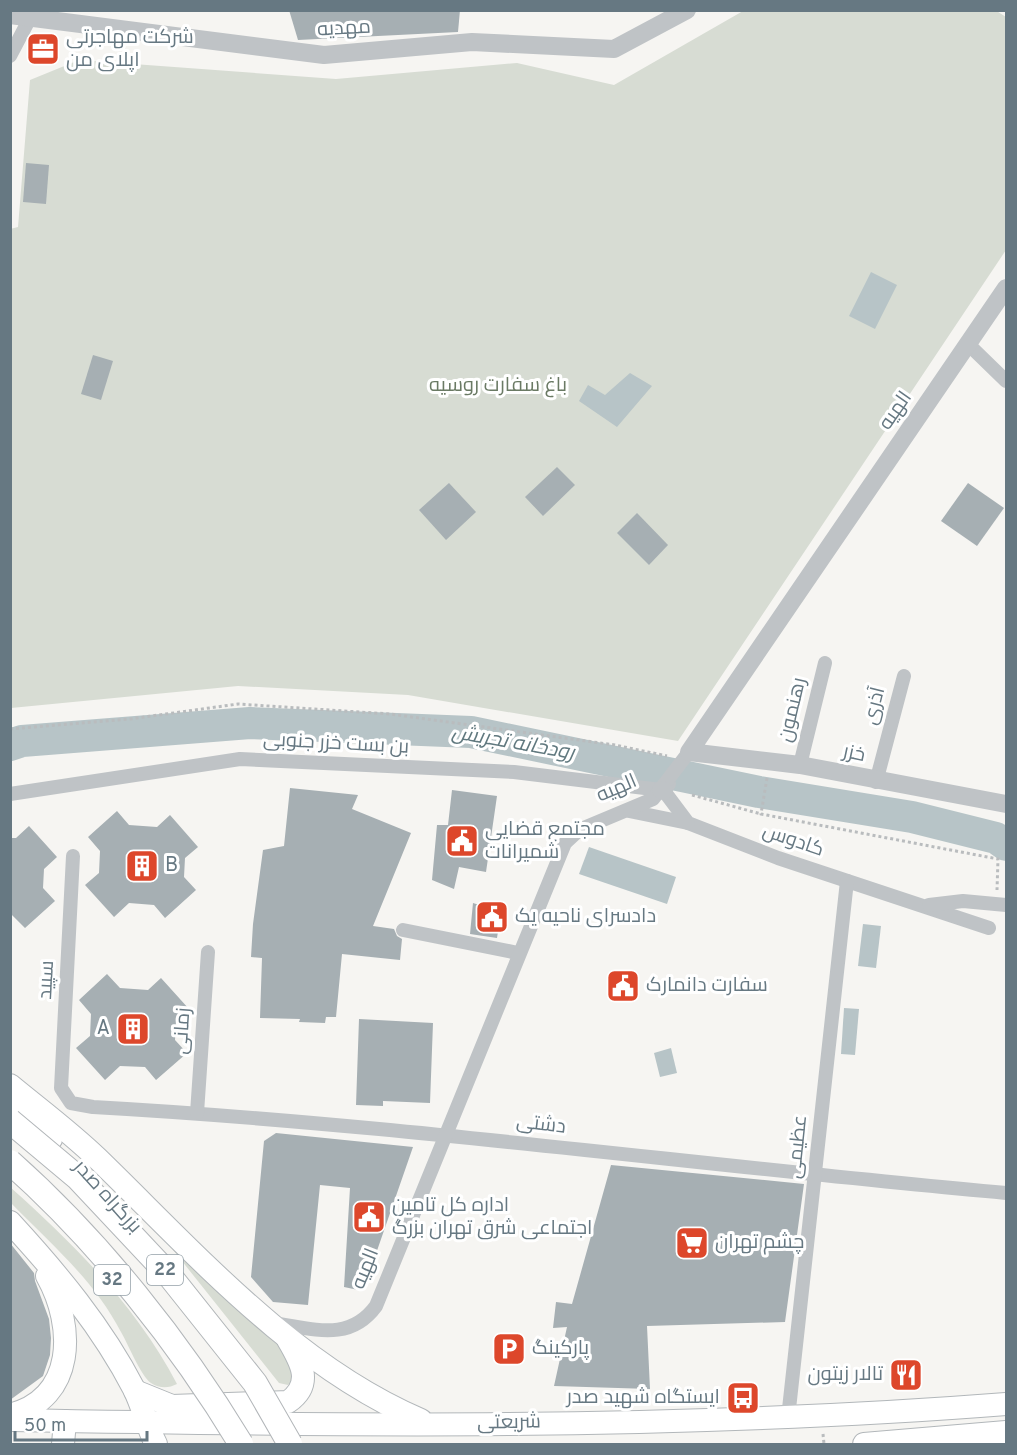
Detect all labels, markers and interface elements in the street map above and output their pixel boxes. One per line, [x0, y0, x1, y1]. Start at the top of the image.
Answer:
street label: مهدیه [317, 15, 371, 43]
place label: شرکت مهاجرتی اپلای من [66, 25, 194, 74]
office icon: شرکت مهاجرتی اپلای من [25, 31, 61, 67]
park label: باغ سفارت روسیه [429, 373, 567, 399]
street label: الهیه [873, 387, 919, 435]
street label: رهنمون [773, 675, 813, 745]
street label: آذری [858, 684, 892, 728]
water label: رودخانه تجریش [450, 719, 578, 767]
street label: بن بست خزر جنوبی [262, 727, 410, 761]
street label: خزر [839, 739, 868, 769]
street label: الهیه [593, 769, 641, 809]
place label: مجتمع قضایی شمیرانات [485, 817, 605, 866]
street label: کادوس [759, 818, 827, 864]
public building icon: مجتمع قضایی شمیرانات [444, 823, 480, 859]
building icon: B [124, 848, 160, 884]
place label: B [165, 853, 178, 879]
public building icon: دادسرای ناحیه یک [474, 899, 510, 935]
place label: دادسرای ناحیه یک [515, 904, 656, 930]
street label: سپید [33, 960, 61, 1000]
public building icon: سفارت دانمارک [605, 968, 641, 1004]
place label: سفارت دانمارک [646, 973, 768, 999]
street label: زمانی [168, 1007, 198, 1055]
building icon: A [115, 1011, 151, 1047]
place label: A [96, 1016, 110, 1042]
street label: دشتی [515, 1109, 567, 1141]
street label: عظیمی [782, 1114, 814, 1180]
street label: بزرگراه صدر [66, 1154, 147, 1239]
place label: اداره کل تامین اجتماعی شرق تهران بزرگ [392, 1193, 592, 1242]
public building icon: اداره کل تامین اجتماعی شرق تهران بزرگ [351, 1199, 387, 1235]
supermarket icon: چشم تهران [674, 1225, 710, 1261]
place label: چشم تهران [715, 1230, 804, 1256]
street label: الهیه [346, 1245, 386, 1293]
road number: 22 [147, 1255, 183, 1285]
road number: 32 [94, 1265, 130, 1295]
parking icon: پارکینگ [491, 1331, 527, 1367]
place label: پارکینگ [532, 1336, 590, 1362]
restaurant icon: تالار زیتون [888, 1357, 924, 1393]
place label: تالار زیتون [808, 1362, 884, 1388]
bus stop icon: ایستگاه شهید صدر [725, 1380, 761, 1416]
place label: ایستگاه شهید صدر [565, 1385, 720, 1411]
scale bar [15, 1404, 147, 1442]
street label: شریعتی [477, 1409, 541, 1437]
text: 50 m [24, 1415, 66, 1438]

